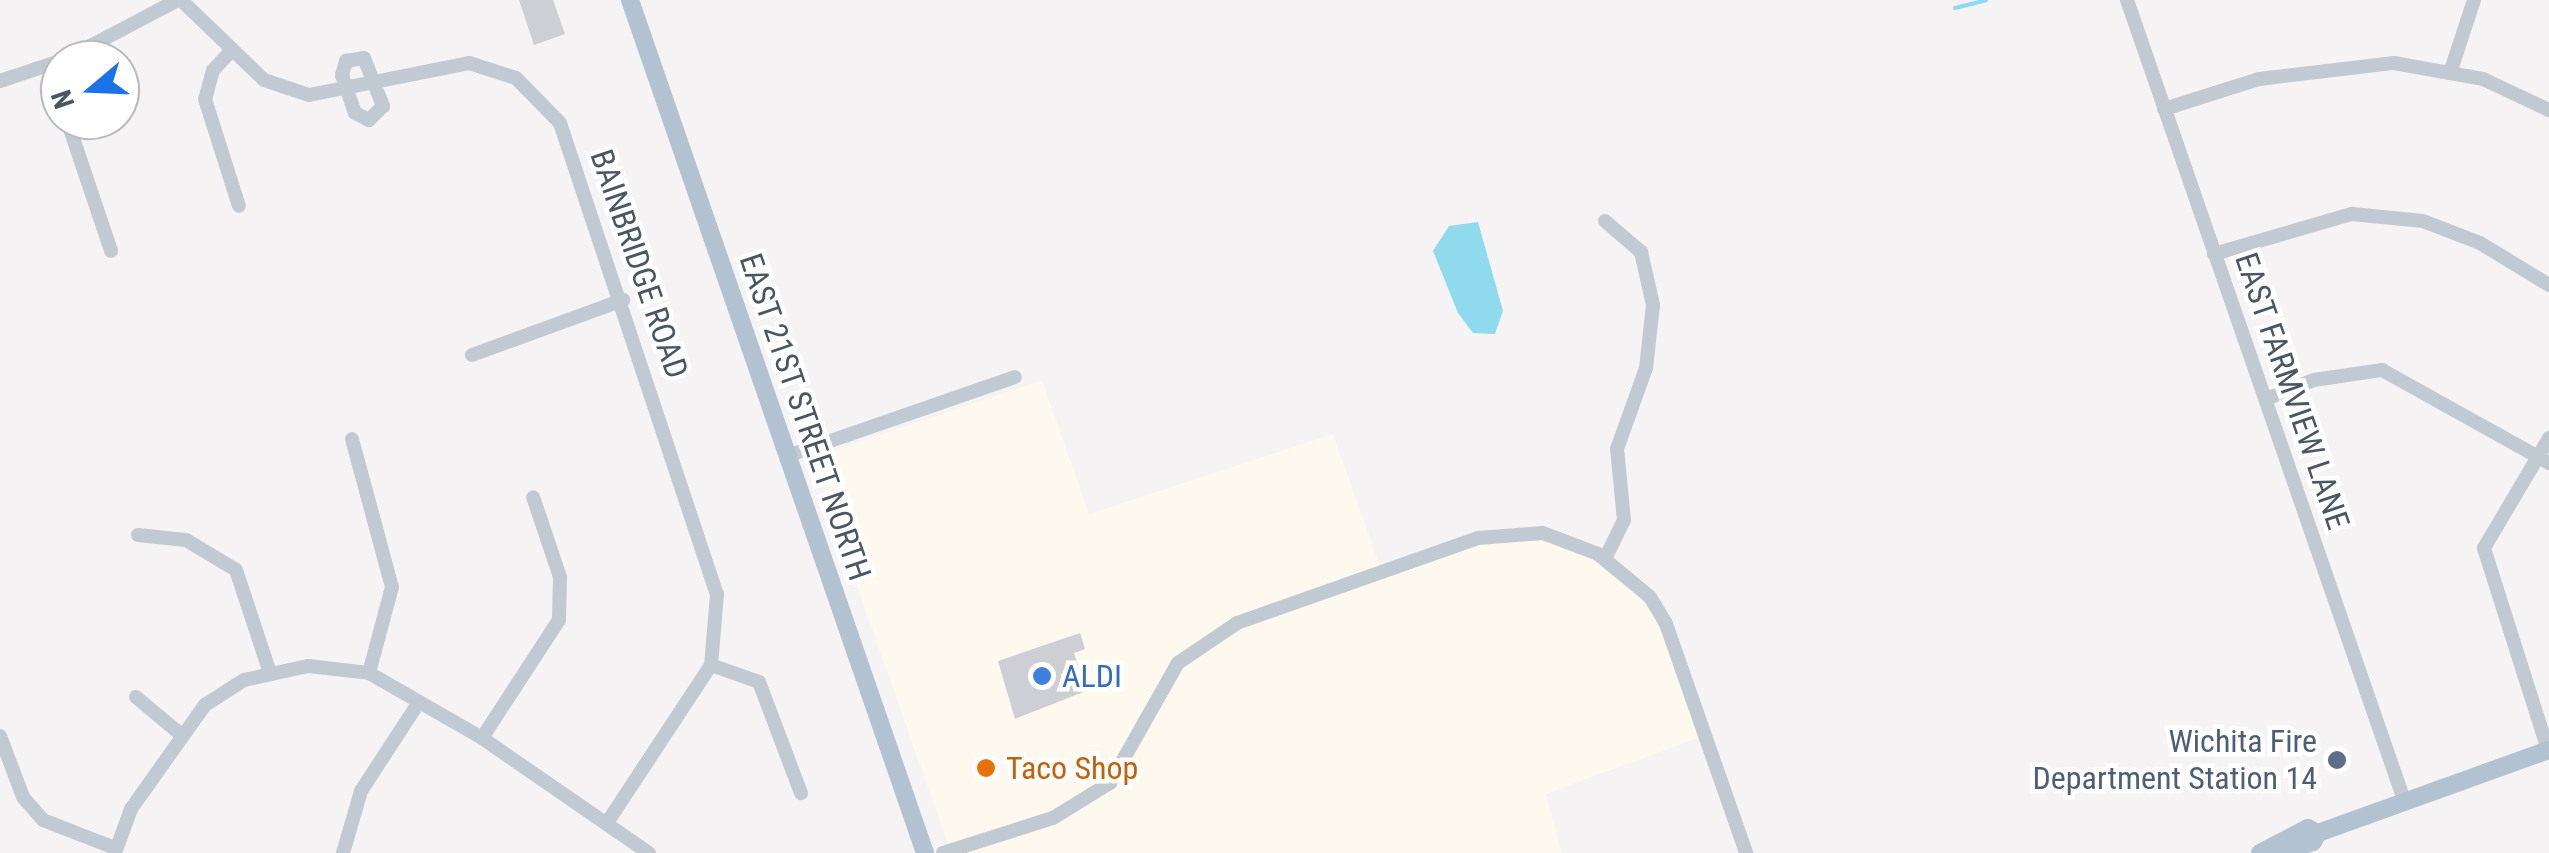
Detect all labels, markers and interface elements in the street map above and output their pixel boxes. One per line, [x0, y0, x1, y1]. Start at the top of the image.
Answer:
north arrow [40, 40, 140, 140]
text: N [45, 86, 81, 113]
street label: BAINBRIDGE ROAD [582, 145, 696, 383]
street label: EAST FARMVIEW LANE [2227, 247, 2357, 535]
street label: EAST 21ST STREET NORTH [731, 248, 879, 586]
place label: ALDI [1062, 657, 1122, 695]
marker: ALDI [1031, 665, 1053, 687]
place label: Wichita Fire Department Station 14 [2033, 723, 2317, 798]
place label: Taco Shop [1006, 749, 1138, 787]
marker: Wichita Fire Department Station 14 [2326, 749, 2348, 771]
marker: Taco Shop [975, 757, 997, 779]

